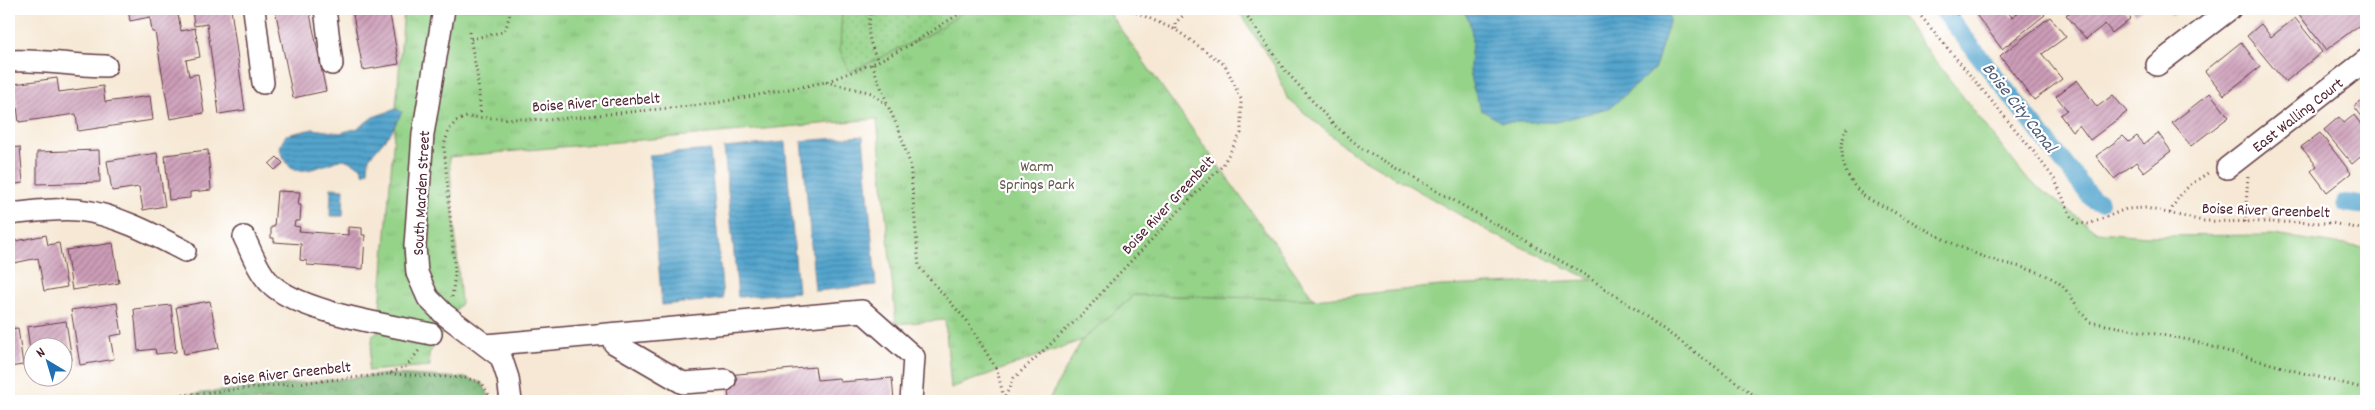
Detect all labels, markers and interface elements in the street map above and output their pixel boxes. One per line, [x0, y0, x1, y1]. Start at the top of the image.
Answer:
water label: Boise City Canal [1975, 58, 2062, 160]
street label: East Walling Court [2248, 73, 2349, 159]
street label: Boise River Greenbelt [531, 88, 661, 119]
street label: South Marden Street [408, 130, 437, 256]
street label: Boise River Greenbelt [1117, 151, 1221, 260]
park label: Warm Springs Park [999, 156, 1075, 197]
street label: Boise River Greenbelt [2201, 198, 2331, 225]
north arrow [22, 338, 72, 388]
text: N [32, 343, 50, 363]
street label: Boise River Greenbelt [222, 356, 352, 393]

